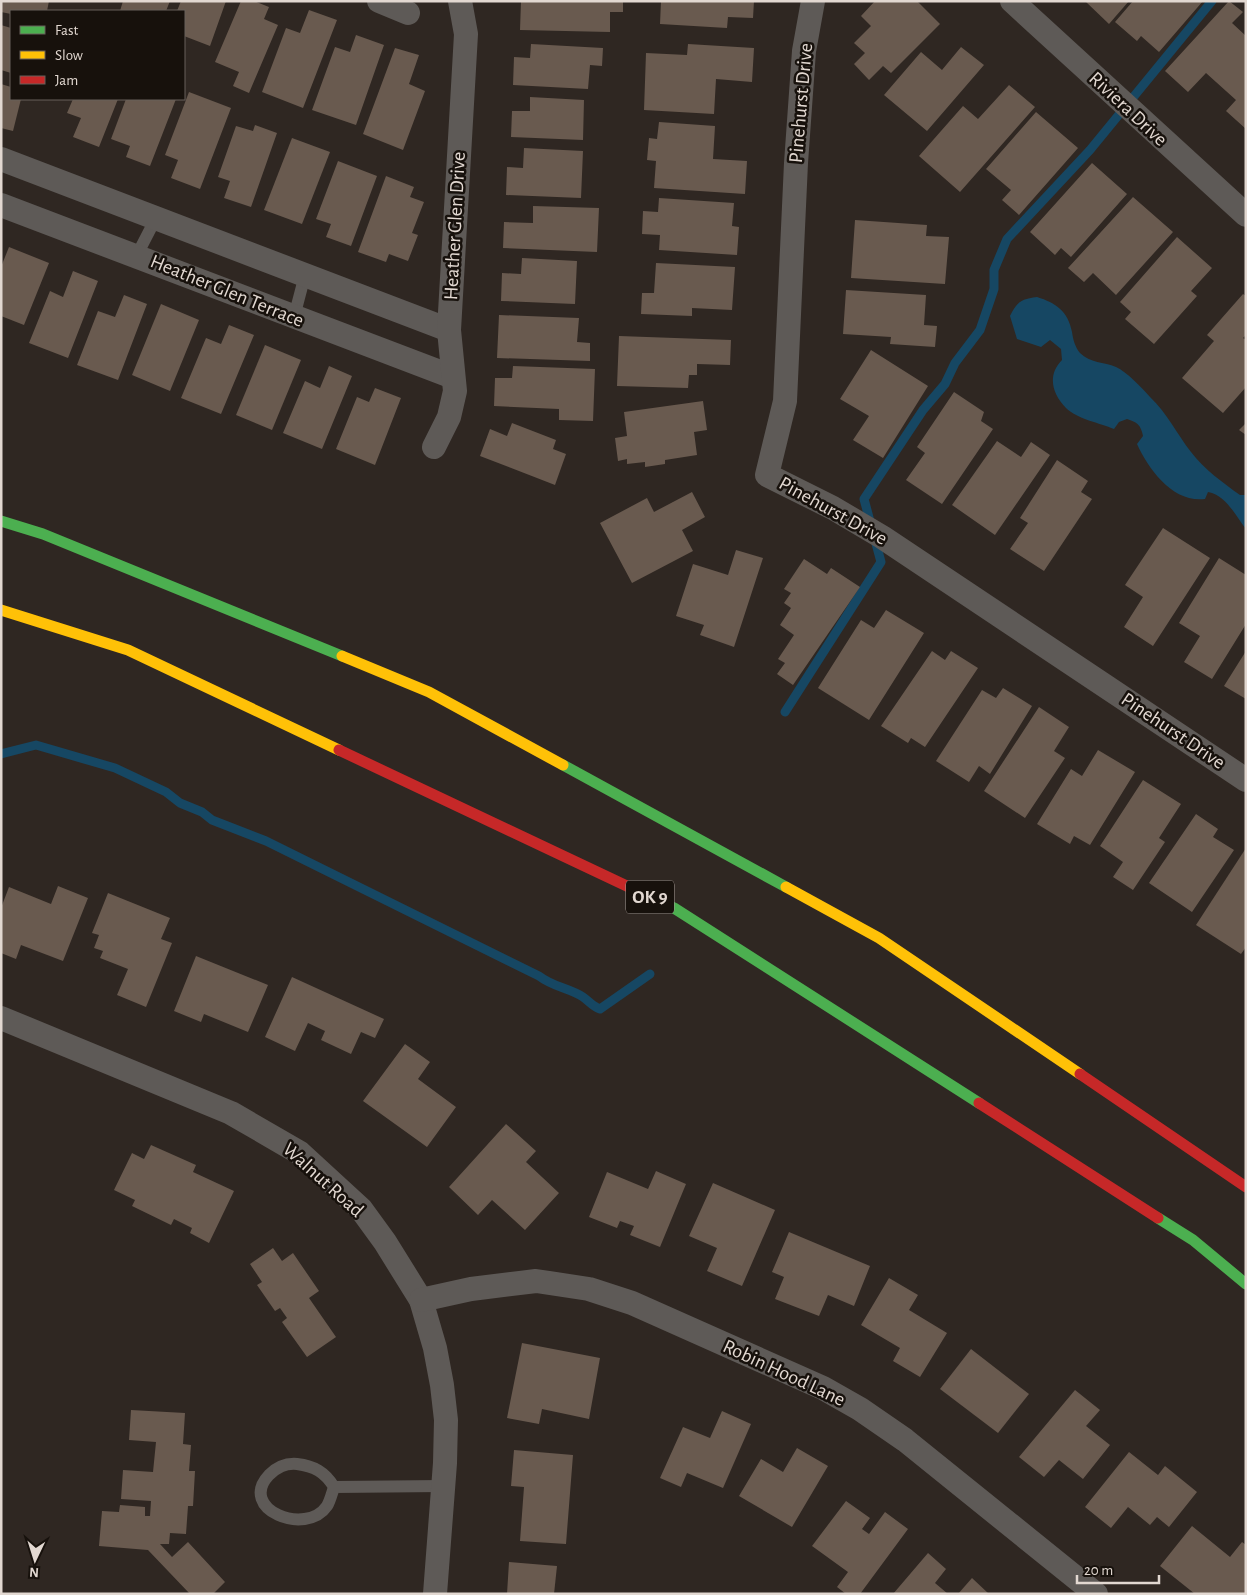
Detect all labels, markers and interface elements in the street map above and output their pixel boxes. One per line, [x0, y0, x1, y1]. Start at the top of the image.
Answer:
legend [10, 10, 185, 100]
text: Fast [55, 23, 79, 38]
street label: Pinehurst Drive [786, 42, 816, 164]
text: Slow [55, 48, 83, 63]
street label: Riviera Drive [1085, 68, 1171, 150]
text: Jam [55, 73, 78, 88]
street label: Heather Glen Drive [441, 151, 469, 301]
street label: Heather Glen Terrace [147, 251, 307, 331]
street label: Pinehurst Drive [776, 473, 890, 549]
street label: Pinehurst Drive [1118, 689, 1228, 773]
road number: OK 9 [626, 880, 674, 914]
street label: Walnut Road [279, 1139, 367, 1221]
street label: Robin Hood Lane [720, 1336, 848, 1410]
north arrow [10, 1535, 60, 1585]
scale bar [1077, 1552, 1160, 1584]
text: 20 m [1084, 1563, 1113, 1578]
text: N [29, 1565, 40, 1579]

